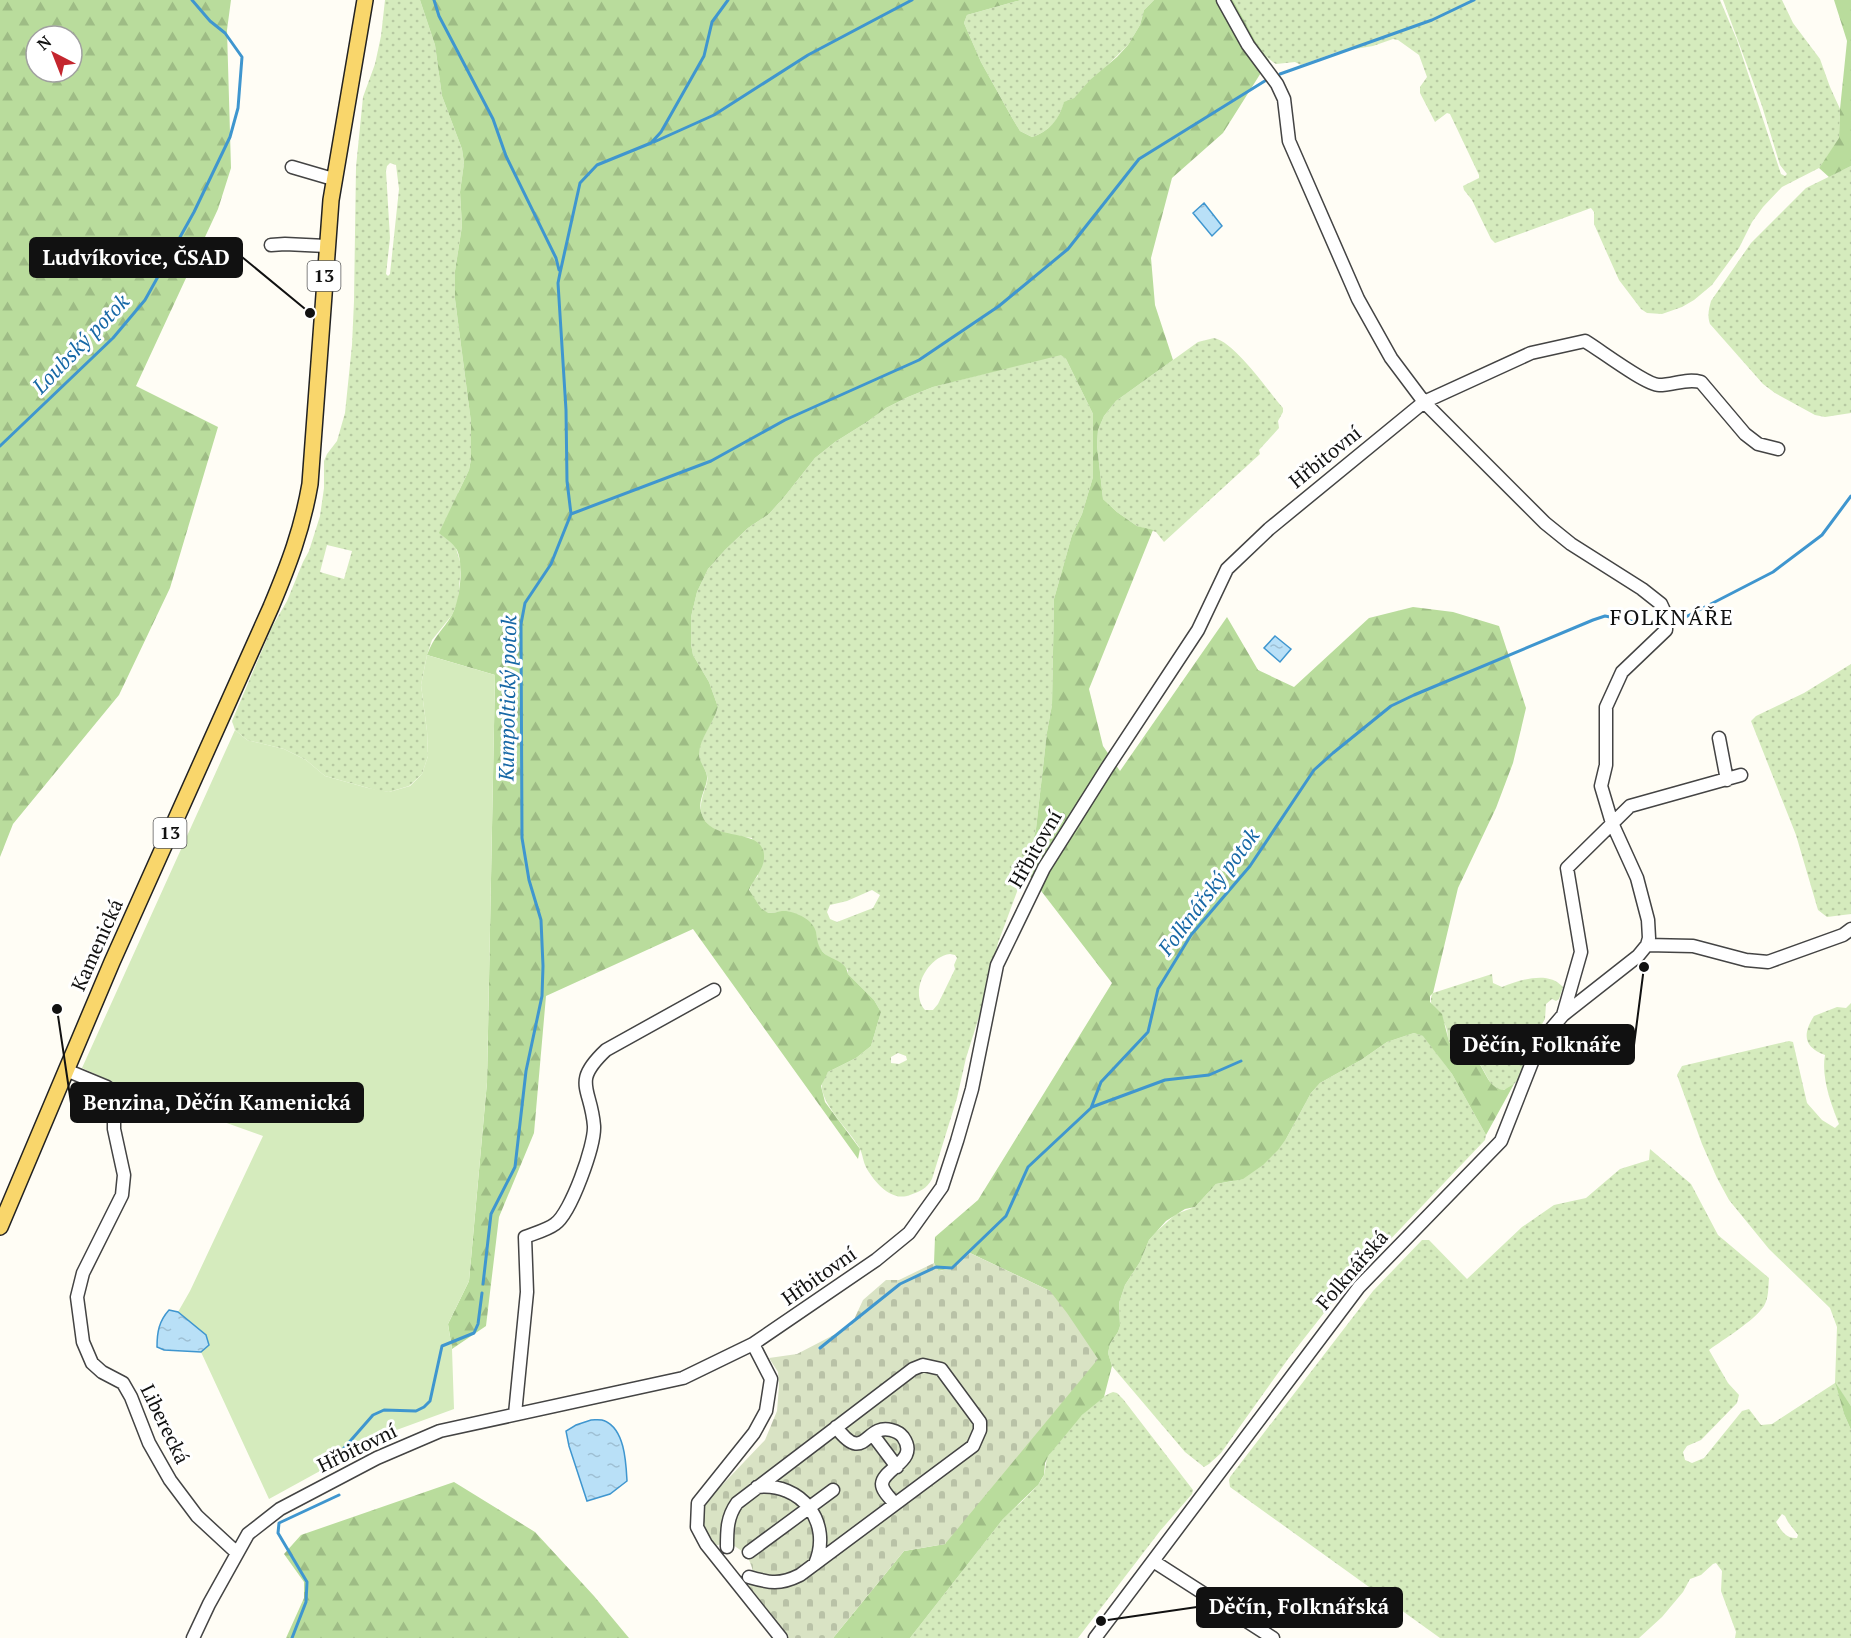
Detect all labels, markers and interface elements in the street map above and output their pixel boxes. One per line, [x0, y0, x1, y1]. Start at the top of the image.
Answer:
north arrow [24, 24, 84, 84]
text: N [32, 31, 56, 55]
callout: Ludvíkovice, ČSAD [30, 238, 242, 277]
text: Ludvíkovice, ČSAD [42, 243, 230, 271]
road number: 13 [308, 261, 340, 291]
water label: Loubský potok [25, 287, 135, 400]
street label: Hřbitovní [1283, 419, 1366, 494]
district label: FOLKNÁŘE [1610, 602, 1734, 631]
water label: Kumpoltický potok [492, 614, 522, 782]
street label: Hřbitovní [1002, 805, 1068, 892]
road number: 13 [154, 818, 186, 848]
water label: Folknářský potok [1151, 821, 1266, 961]
street label: Kamenická [64, 895, 129, 995]
callout: Děčín, Folknáře [1451, 1025, 1634, 1064]
text: Děčín, Folknáře [1463, 1030, 1621, 1058]
callout: Benzina, Děčín Kamenická [71, 1083, 363, 1122]
text: Benzina, Děčín Kamenická [83, 1088, 351, 1116]
street label: Folknářská [1310, 1224, 1394, 1315]
street label: Hřbitovní [776, 1240, 861, 1311]
street label: Liberecká [135, 1379, 196, 1468]
street label: Hřbitovní [313, 1417, 401, 1478]
callout: Děčín, Folknářská [1197, 1588, 1402, 1627]
text: Děčín, Folknářská [1209, 1592, 1389, 1620]

